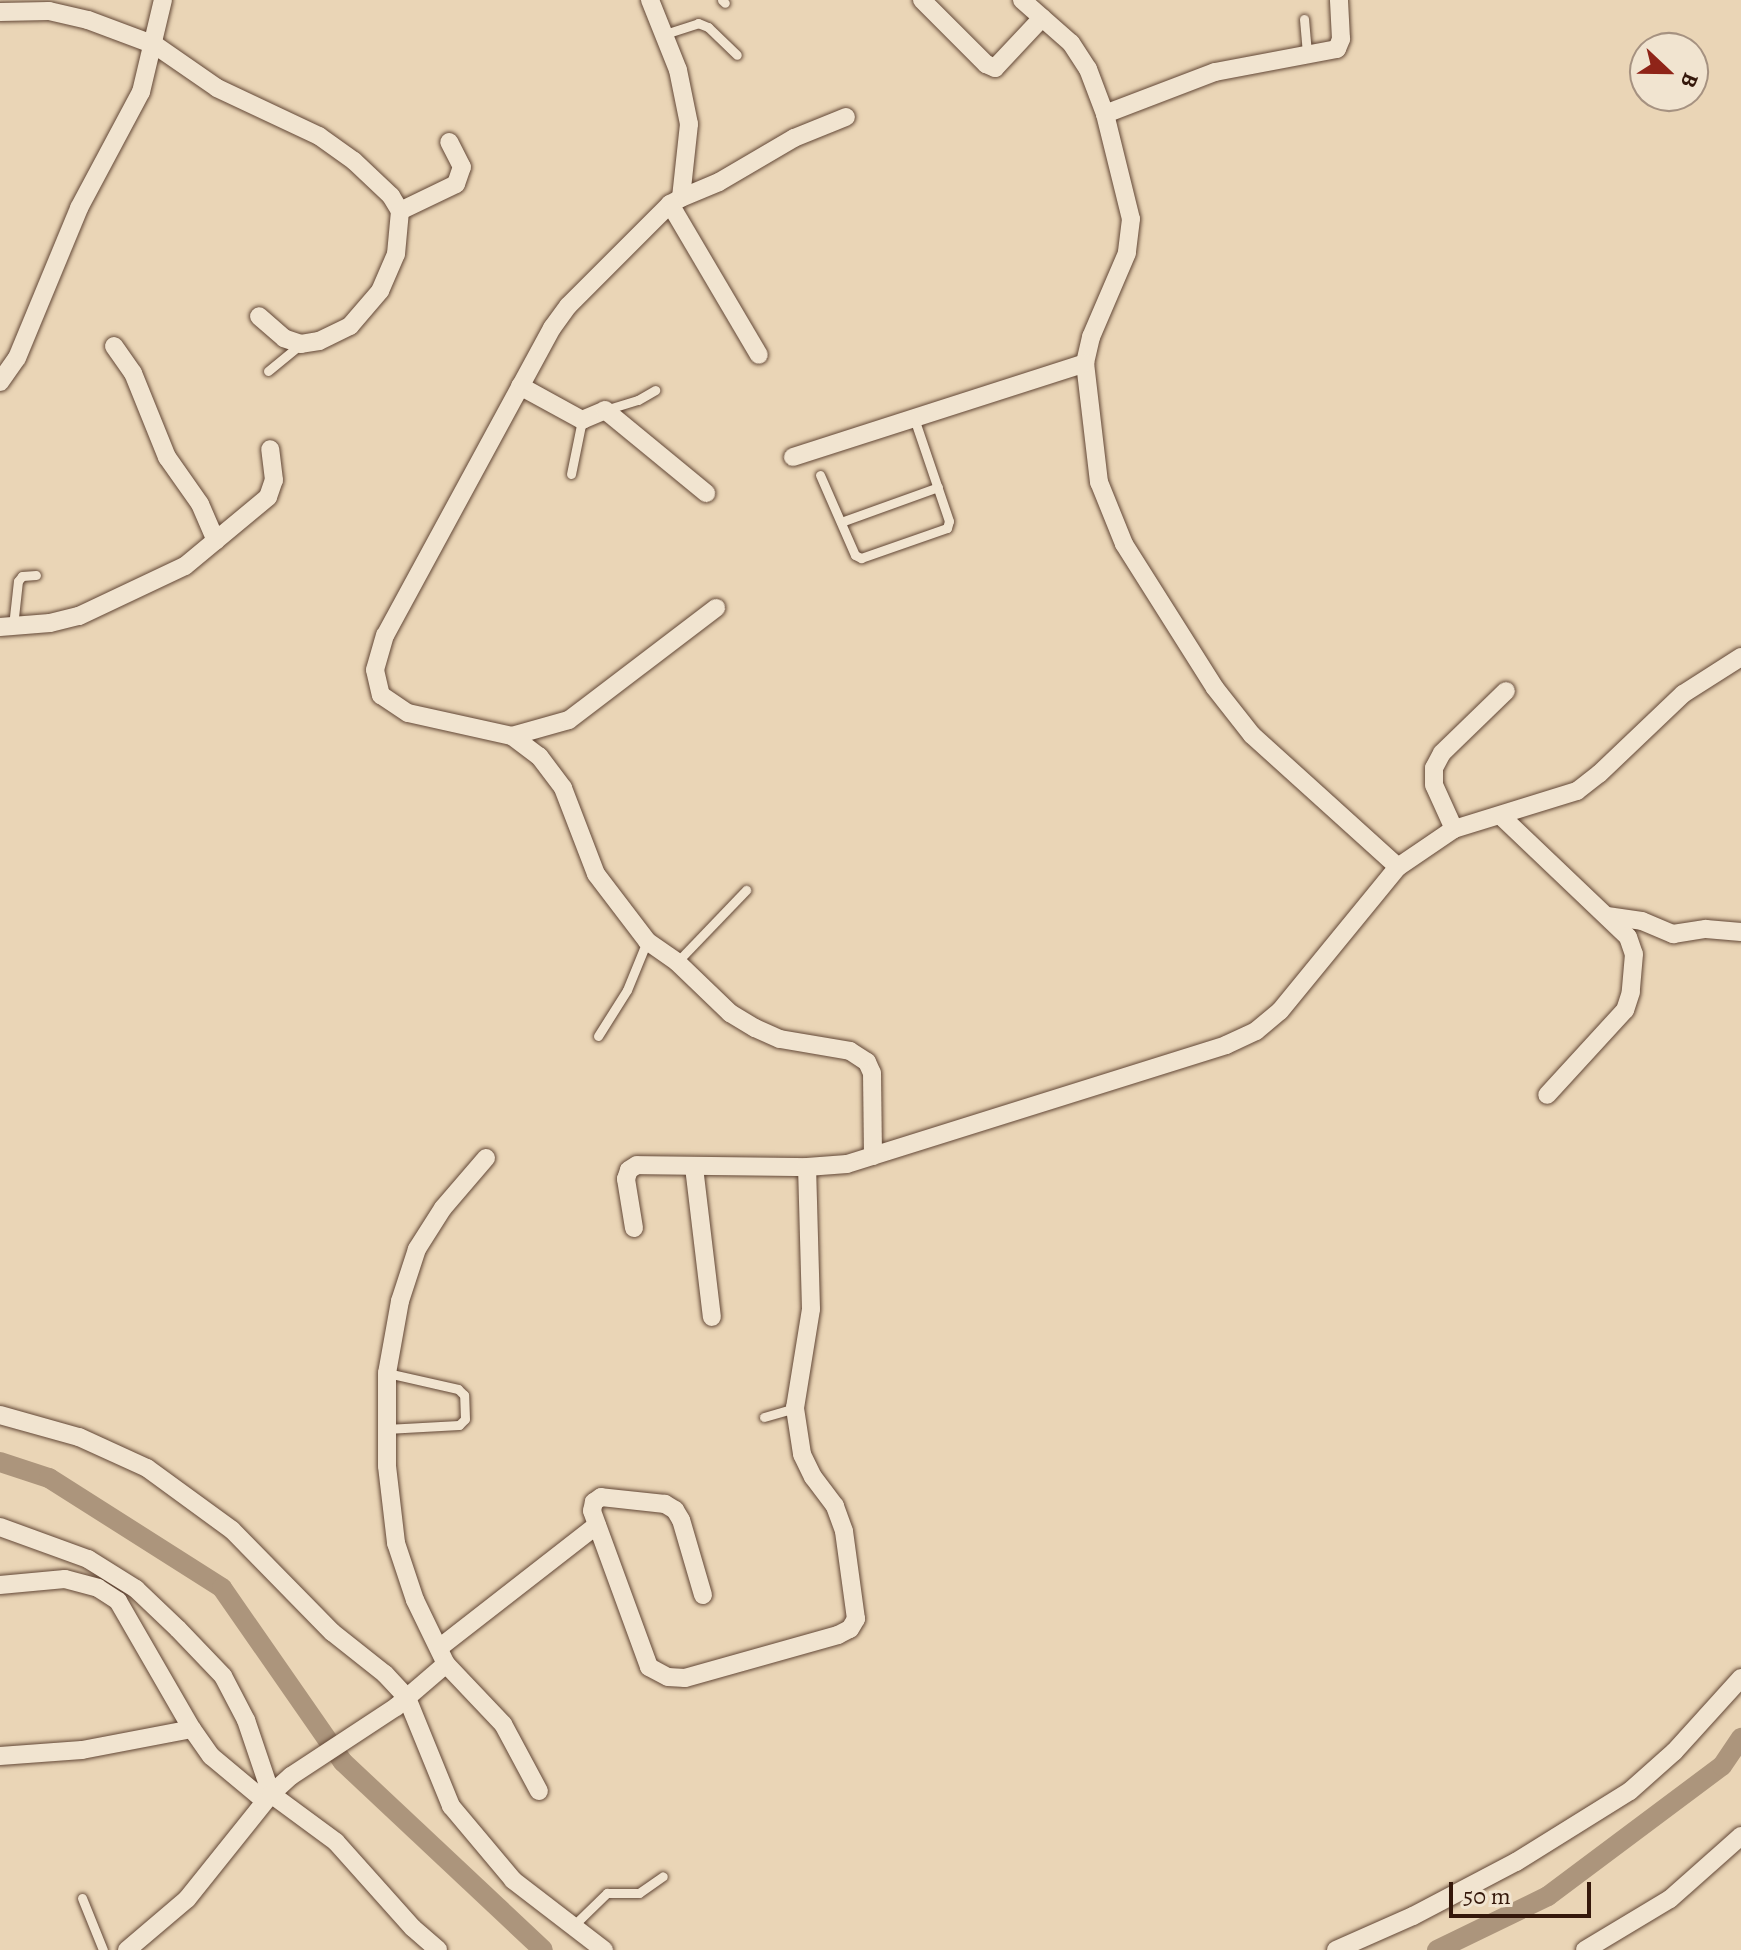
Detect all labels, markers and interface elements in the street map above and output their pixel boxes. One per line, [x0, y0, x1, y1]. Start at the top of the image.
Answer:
north arrow [1629, 32, 1709, 112]
text: B [1673, 68, 1706, 92]
scale bar [1453, 1866, 1595, 1916]
text: 50 m [1463, 1880, 1511, 1912]

